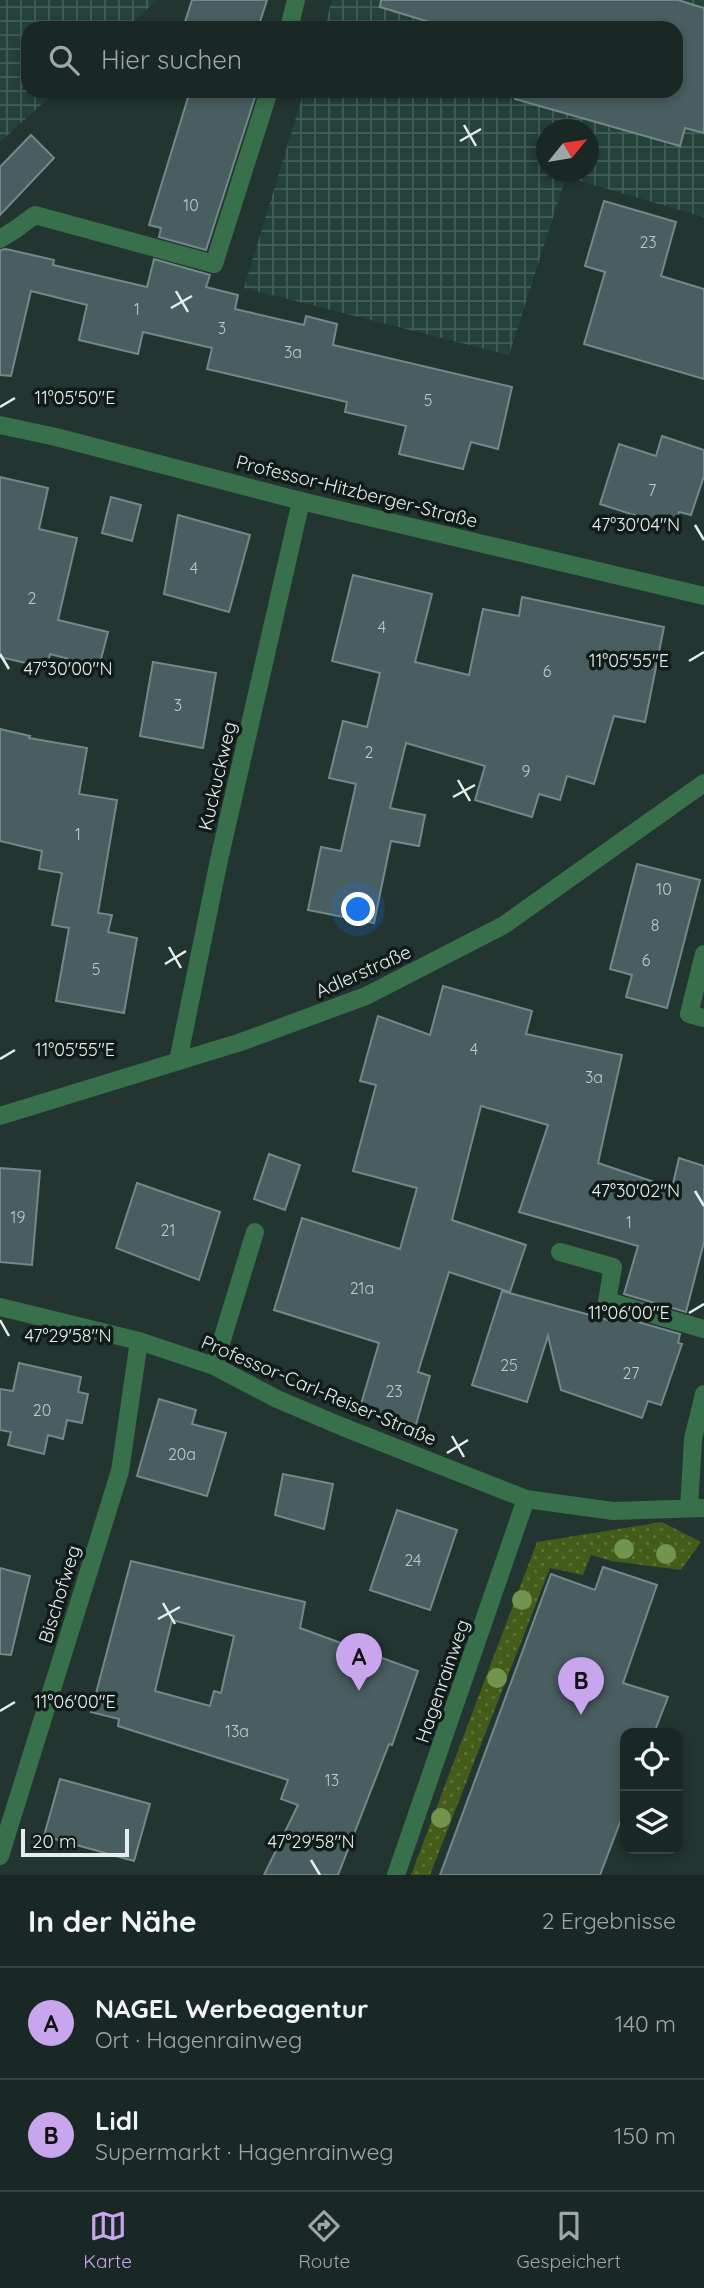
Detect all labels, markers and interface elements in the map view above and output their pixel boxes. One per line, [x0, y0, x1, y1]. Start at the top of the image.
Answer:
search box [21, 21, 683, 98]
icon: search [45, 41, 83, 79]
text: Hier suchen [101, 43, 242, 76]
north arrow [536, 119, 599, 182]
house number: 10 [183, 195, 199, 215]
house number: 23 [639, 232, 657, 252]
house number: 1 [134, 299, 140, 319]
house number: 3 [218, 318, 226, 338]
house number: 3a [284, 342, 302, 362]
text: 11°05'50"E [35, 386, 115, 409]
house number: 5 [424, 390, 432, 410]
street label: Professor-Hitzberger-Straße [234, 449, 480, 533]
house number: 7 [648, 480, 656, 500]
text: 47°30'04"N [592, 513, 680, 536]
house number: 4 [190, 558, 198, 578]
house number: 2 [28, 588, 37, 608]
house number: 4 [378, 617, 386, 637]
text: 11°05'55"E [589, 649, 669, 672]
text: 47°30'00"N [23, 657, 113, 680]
house number: 6 [543, 661, 552, 681]
house number: 3 [174, 695, 182, 715]
street label: Kuckuckweg [193, 719, 241, 833]
house number: 2 [365, 742, 374, 762]
house number: 9 [522, 761, 531, 781]
house number: 1 [75, 824, 81, 844]
house number: 10 [656, 879, 672, 899]
your location [341, 892, 375, 926]
house number: 8 [651, 915, 659, 935]
street label: Adlerstraße [311, 939, 415, 1003]
house number: 6 [642, 950, 651, 970]
house number: 5 [92, 959, 100, 979]
text: 11°05'55"E [35, 1038, 115, 1061]
house number: 4 [470, 1039, 478, 1059]
house number: 3a [585, 1067, 603, 1087]
text: 47°30'02"N [592, 1179, 680, 1202]
house number: 19 [11, 1207, 25, 1227]
house number: 1 [626, 1212, 632, 1232]
house number: 21 [161, 1220, 175, 1240]
house number: 21a [350, 1278, 374, 1298]
text: 11°06'00"E [588, 1301, 670, 1324]
text: 47°29'58"N [24, 1324, 112, 1347]
street label: Professor-Carl-Reiser-Straße [198, 1329, 440, 1451]
house number: 25 [500, 1355, 518, 1375]
house number: 27 [623, 1363, 639, 1383]
house number: 23 [385, 1381, 403, 1401]
house number: 20 [33, 1400, 51, 1420]
house number: 20a [168, 1444, 196, 1464]
street label: Bischofweg [33, 1542, 85, 1646]
house number: 24 [404, 1550, 422, 1570]
street label: Hagenrainweg [410, 1616, 474, 1746]
pin: A [336, 1633, 382, 1691]
pin: B [558, 1657, 604, 1715]
text: 11°06'00"E [34, 1690, 116, 1713]
house number: 13a [225, 1721, 249, 1741]
map controls [620, 1728, 683, 1854]
button: locate [620, 1728, 683, 1791]
house number: 13 [325, 1770, 339, 1790]
button: layers [620, 1791, 683, 1854]
scale bar [21, 1826, 130, 1858]
text: 20 m [32, 1829, 76, 1853]
text: 47°29'58"N [267, 1830, 355, 1853]
text: In der Nähe [28, 1902, 197, 1940]
text: 2 Ergebnisse [542, 1906, 676, 1935]
text: NAGEL Werbeagentur [95, 1992, 368, 2025]
text: A [44, 2009, 58, 2038]
text: 140 m [615, 2009, 676, 2038]
text: Ort · Hagenrainweg [95, 2025, 302, 2054]
text: Lidl [95, 2104, 139, 2137]
text: B [43, 2121, 59, 2150]
text: 150 m [614, 2121, 676, 2150]
text: Supermarkt · Hagenrainweg [95, 2137, 394, 2166]
tab: Karte [83, 2207, 132, 2273]
tab: Route [298, 2207, 350, 2273]
tab: Gespeichert [517, 2207, 621, 2273]

